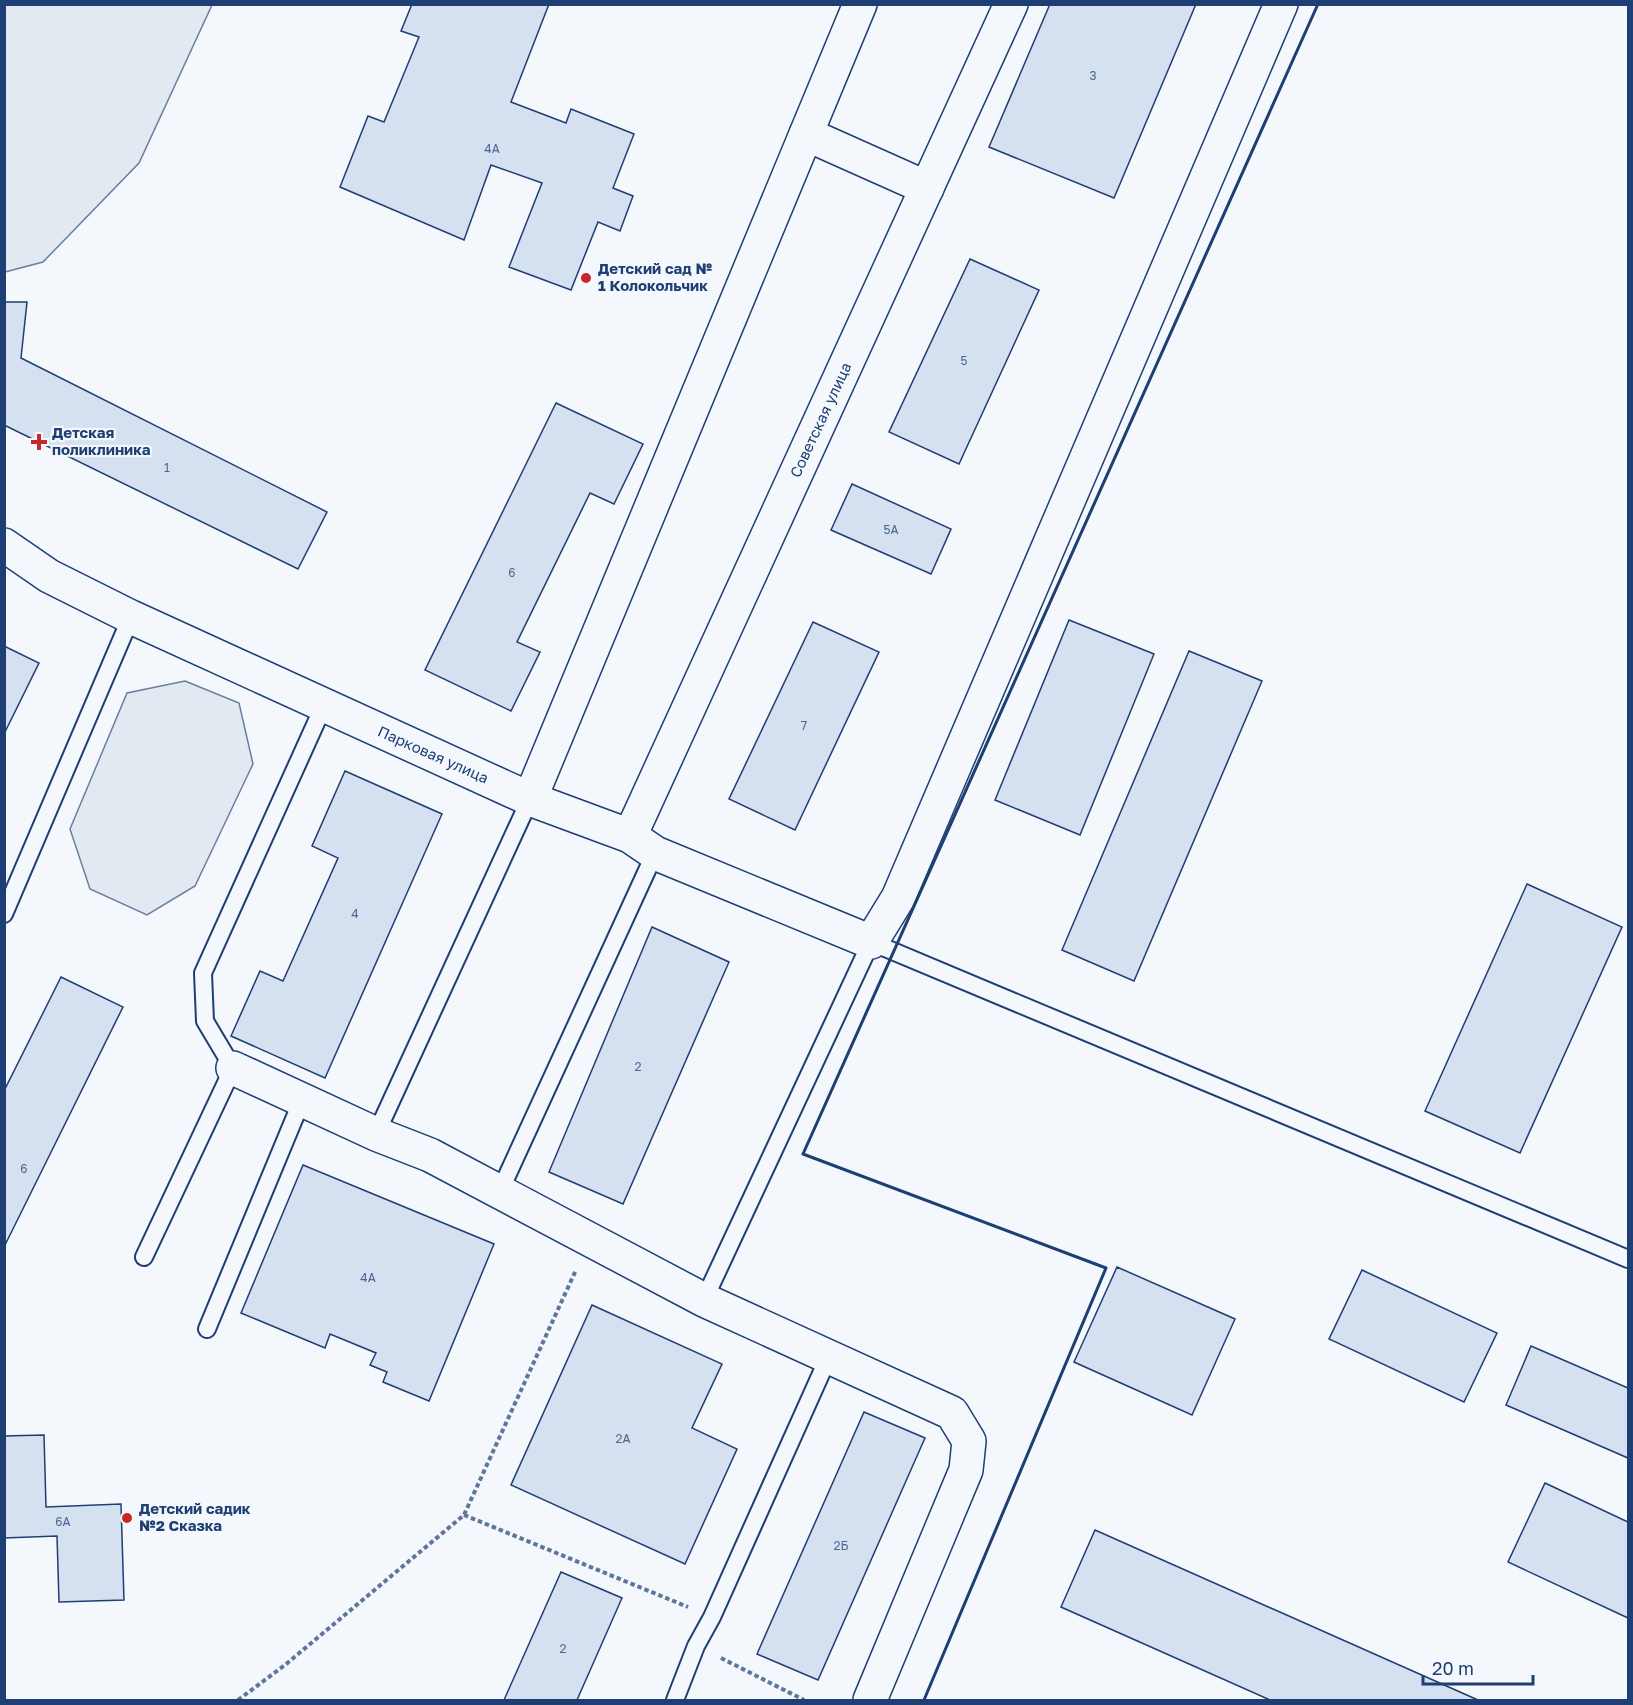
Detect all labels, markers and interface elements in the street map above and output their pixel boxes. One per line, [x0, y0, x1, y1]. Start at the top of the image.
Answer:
house number: 3 [1089, 68, 1097, 83]
house number: 4А [484, 141, 500, 156]
place label: Детский сад № 1 Колокольчик [598, 259, 712, 294]
marker: Детский сад № 1 Колокольчик [579, 271, 593, 285]
house number: 5 [961, 353, 968, 368]
street label: Советская улица [786, 359, 855, 480]
place label: Детская поликлиника [52, 423, 151, 458]
marker: Детская поликлиника [30, 433, 48, 451]
house number: 1 [164, 460, 170, 475]
house number: 5А [883, 522, 899, 537]
house number: 6 [508, 565, 516, 580]
house number: 7 [801, 718, 807, 733]
street label: Парковая улица [375, 722, 492, 787]
house number: 4 [351, 906, 359, 921]
house number: 2 [635, 1059, 642, 1074]
house number: 6 [20, 1161, 28, 1176]
house number: 4А [360, 1270, 376, 1285]
house number: 2А [615, 1431, 631, 1446]
place label: Детский садик №2 Сказка [139, 1499, 251, 1534]
marker: Детский садик №2 Сказка [120, 1511, 134, 1525]
house number: 6А [55, 1514, 71, 1529]
house number: 2Б [834, 1538, 848, 1553]
house number: 2 [560, 1641, 567, 1656]
scale bar [1423, 1648, 1532, 1686]
text: 20 m [1432, 1657, 1474, 1679]

